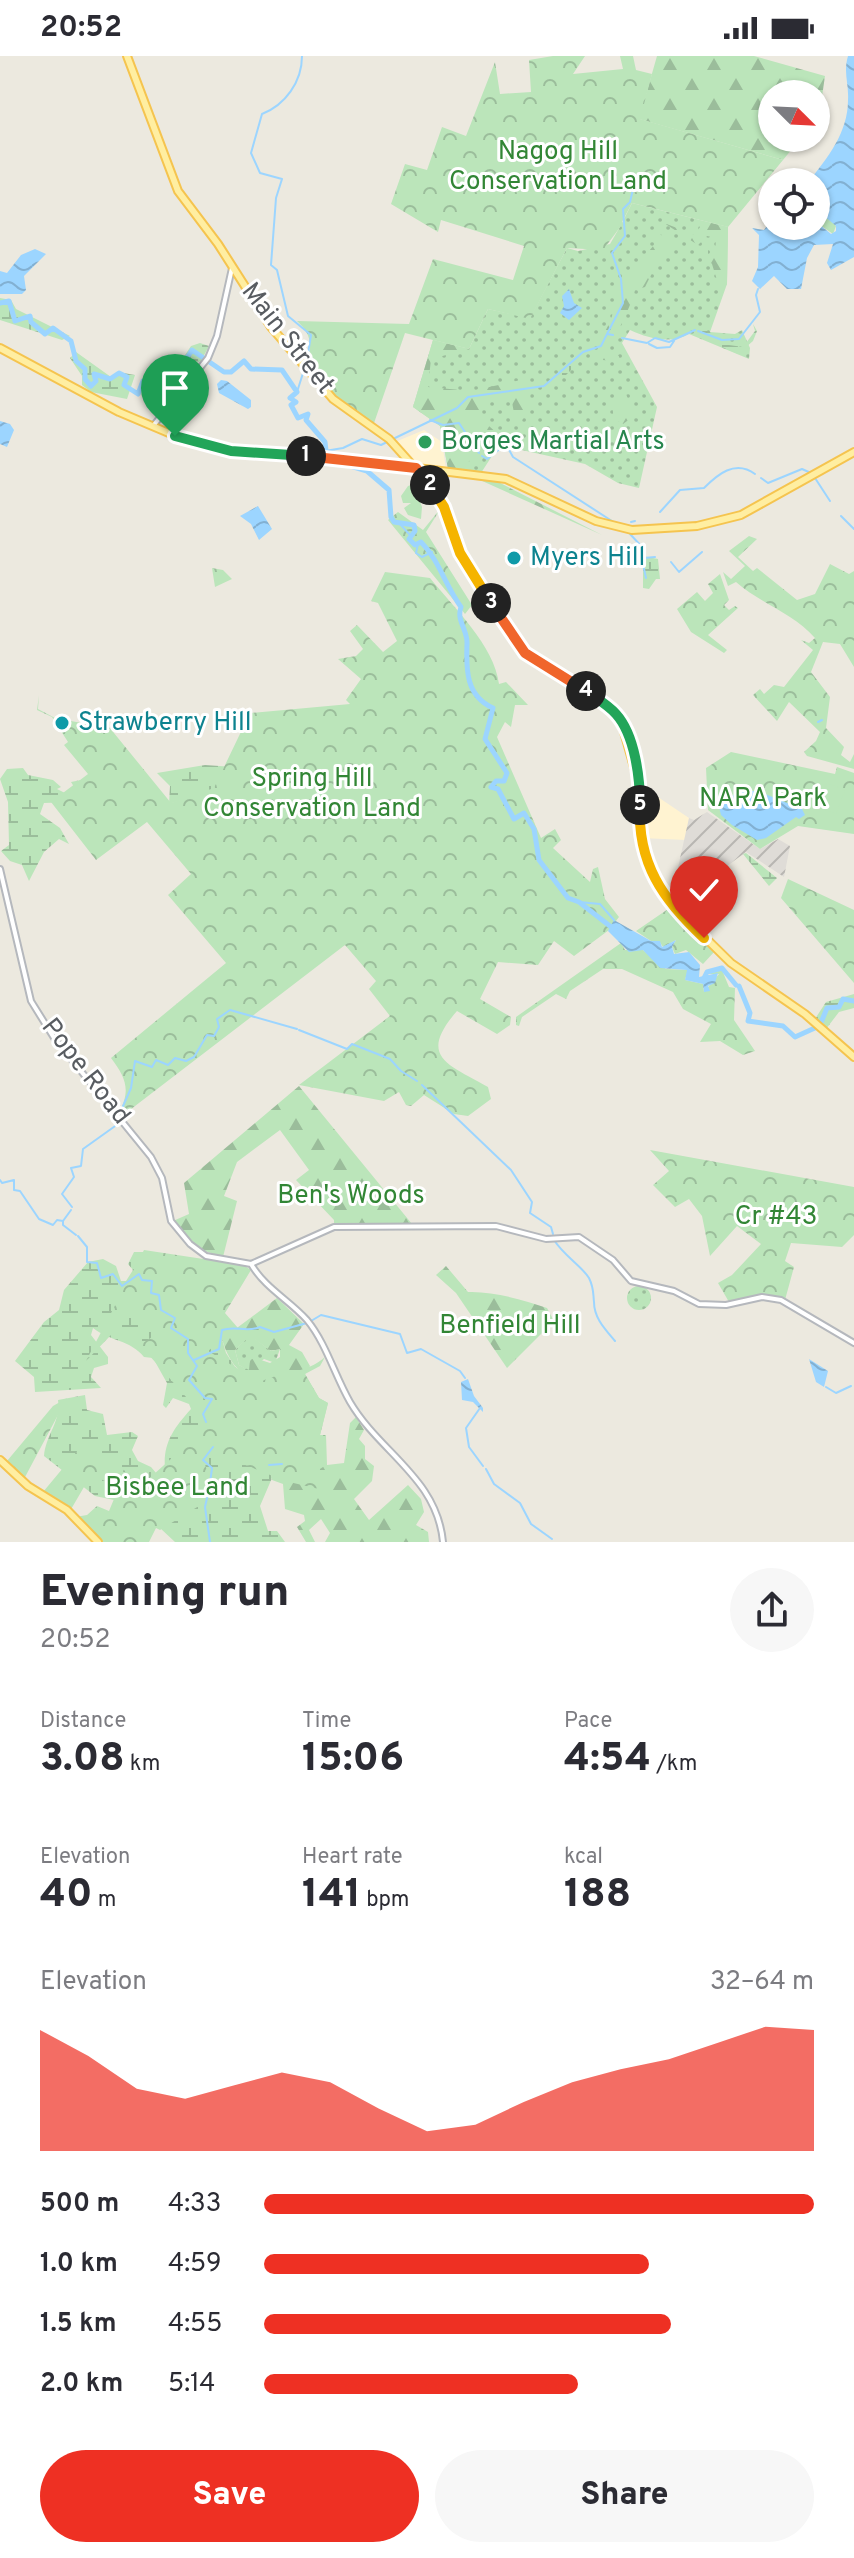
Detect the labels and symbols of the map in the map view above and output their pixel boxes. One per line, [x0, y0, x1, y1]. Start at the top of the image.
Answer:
north arrow [758, 80, 830, 152]
park label: Nagog Hill Conservation Land [449, 136, 667, 199]
street label: Main Street [233, 277, 341, 401]
pin [141, 354, 209, 436]
place label: Borges Martial Arts [441, 426, 665, 459]
marker: Borges Martial Arts [416, 433, 434, 451]
pin: 1 [286, 436, 326, 476]
pin: 2 [410, 465, 450, 505]
place label: Myers Hill [530, 542, 645, 575]
marker: Myers Hill [505, 549, 523, 567]
pin: 3 [471, 583, 511, 623]
pin: 4 [566, 671, 606, 711]
place label: Strawberry Hill [78, 707, 252, 740]
marker: Strawberry Hill [53, 714, 71, 732]
park label: Spring Hill Conservation Land [203, 763, 421, 826]
park label: NARA Park [699, 783, 827, 816]
pin: 5 [620, 785, 660, 825]
pin [670, 856, 738, 938]
street label: Pope Road [33, 1012, 137, 1132]
park label: Ben's Woods [277, 1180, 425, 1213]
park label: Cr #43 [735, 1201, 817, 1234]
park label: Benfield Hill [439, 1310, 581, 1343]
park label: Bisbee Land [105, 1472, 249, 1505]

